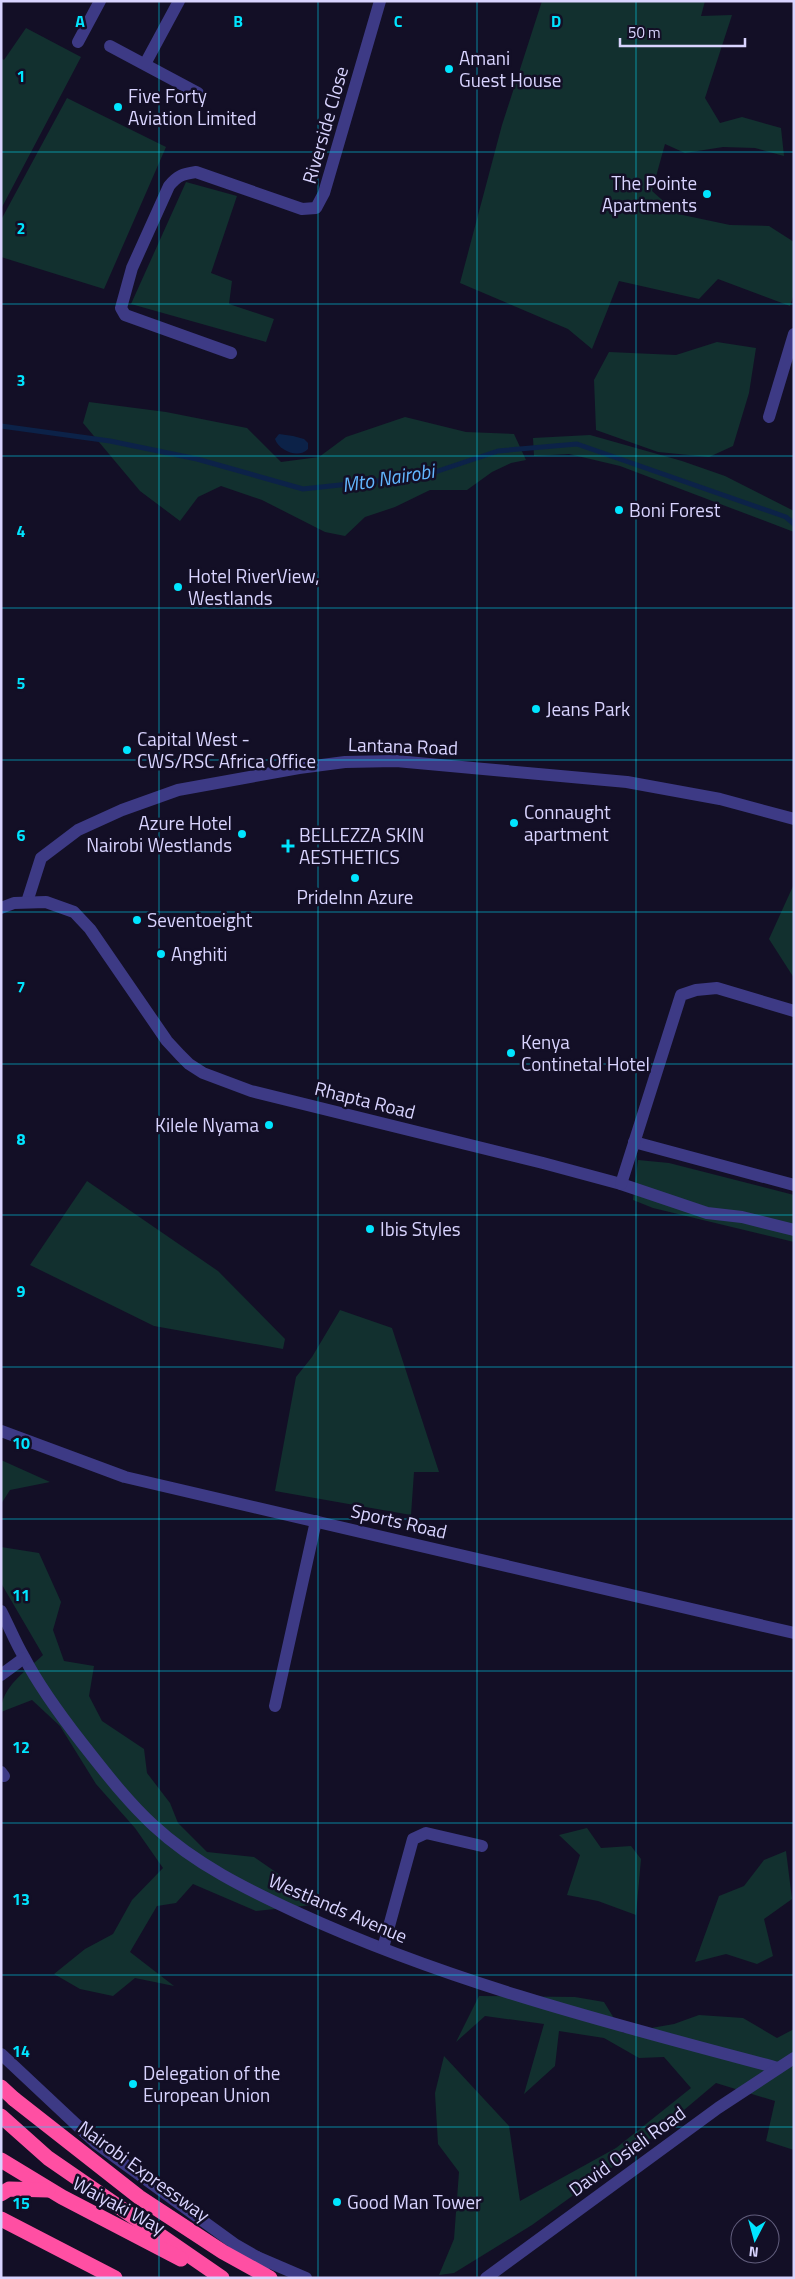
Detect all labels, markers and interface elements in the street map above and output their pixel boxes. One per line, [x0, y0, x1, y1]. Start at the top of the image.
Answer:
text: A [75, 9, 85, 33]
text: B [233, 9, 243, 33]
text: C [394, 9, 403, 33]
text: D [551, 9, 561, 33]
scale bar [620, 15, 745, 47]
text: 50 m [628, 21, 661, 44]
place label: Amani Guest House [459, 43, 561, 94]
street label: Riverside Close [294, 63, 355, 187]
marker: Amani Guest House [443, 63, 455, 75]
text: 1 [17, 64, 25, 88]
place label: Five Forty Aviation Limited [128, 81, 257, 132]
marker: Five Forty Aviation Limited [112, 101, 124, 113]
place label: The Pointe Apartments [602, 168, 697, 219]
marker: The Pointe Apartments [701, 188, 713, 200]
text: 2 [17, 216, 25, 240]
text: 3 [17, 368, 25, 392]
water label: Mto Nairobi [340, 454, 439, 500]
place label: Boni Forest [629, 495, 721, 524]
marker: Boni Forest [613, 504, 625, 516]
text: 4 [17, 519, 26, 543]
place label: Hotel RiverView, Westlands [188, 561, 319, 612]
marker: Hotel RiverView, Westlands [172, 581, 184, 593]
text: 5 [17, 671, 26, 695]
place label: Jeans Park [546, 694, 630, 723]
marker: Jeans Park [530, 703, 542, 715]
place label: Capital West - CWS/RSC Africa Office [137, 724, 316, 775]
street label: Lantana Road [348, 729, 458, 762]
marker: Capital West - CWS/RSC Africa Office [121, 744, 133, 756]
place label: Connaught apartment [524, 797, 611, 848]
place label: Azure Hotel Nairobi Westlands [86, 808, 232, 859]
marker: Connaught apartment [508, 817, 520, 829]
place label: BELLEZZA SKIN AESTHETICS [299, 820, 424, 871]
text: 6 [17, 823, 26, 847]
marker: Azure Hotel Nairobi Westlands [236, 828, 248, 840]
marker: BELLEZZA SKIN AESTHETICS [281, 839, 295, 853]
marker: PrideInn Azure [349, 872, 361, 884]
place label: PrideInn Azure [297, 882, 413, 911]
place label: Seventoeight [147, 905, 253, 934]
marker: Seventoeight [131, 914, 143, 926]
place label: Anghiti [171, 939, 228, 968]
marker: Anghiti [155, 948, 167, 960]
text: 7 [17, 975, 25, 999]
place label: Kenya Continetal Hotel [521, 1027, 650, 1078]
marker: Kenya Continetal Hotel [505, 1047, 517, 1059]
street label: Rhapta Road [312, 1073, 419, 1126]
place label: Kilele Nyama [155, 1110, 259, 1139]
marker: Kilele Nyama [263, 1119, 275, 1131]
text: 8 [17, 1127, 26, 1151]
place label: Ibis Styles [380, 1214, 461, 1243]
marker: Ibis Styles [364, 1223, 376, 1235]
text: 9 [17, 1279, 26, 1303]
text: 10 [12, 1431, 30, 1455]
street label: Sports Road [348, 1495, 450, 1546]
text: 11 [12, 1583, 30, 1607]
text: 12 [12, 1735, 30, 1759]
street label: Westlands Avenue [264, 1865, 412, 1950]
text: 13 [12, 1887, 30, 1911]
text: 14 [12, 2039, 30, 2063]
place label: Delegation of the European Union [143, 2058, 280, 2109]
marker: Delegation of the European Union [127, 2078, 139, 2090]
street label: David Osieli Road [562, 2098, 691, 2203]
street label: Nairobi Expressway [72, 2113, 216, 2228]
street label: Waiyaki Way [68, 2168, 171, 2241]
place label: Good Man Tower [347, 2187, 482, 2216]
text: 15 [12, 2191, 30, 2215]
marker: Good Man Tower [331, 2196, 343, 2208]
north arrow [730, 2214, 780, 2264]
text: N [748, 2241, 760, 2263]

